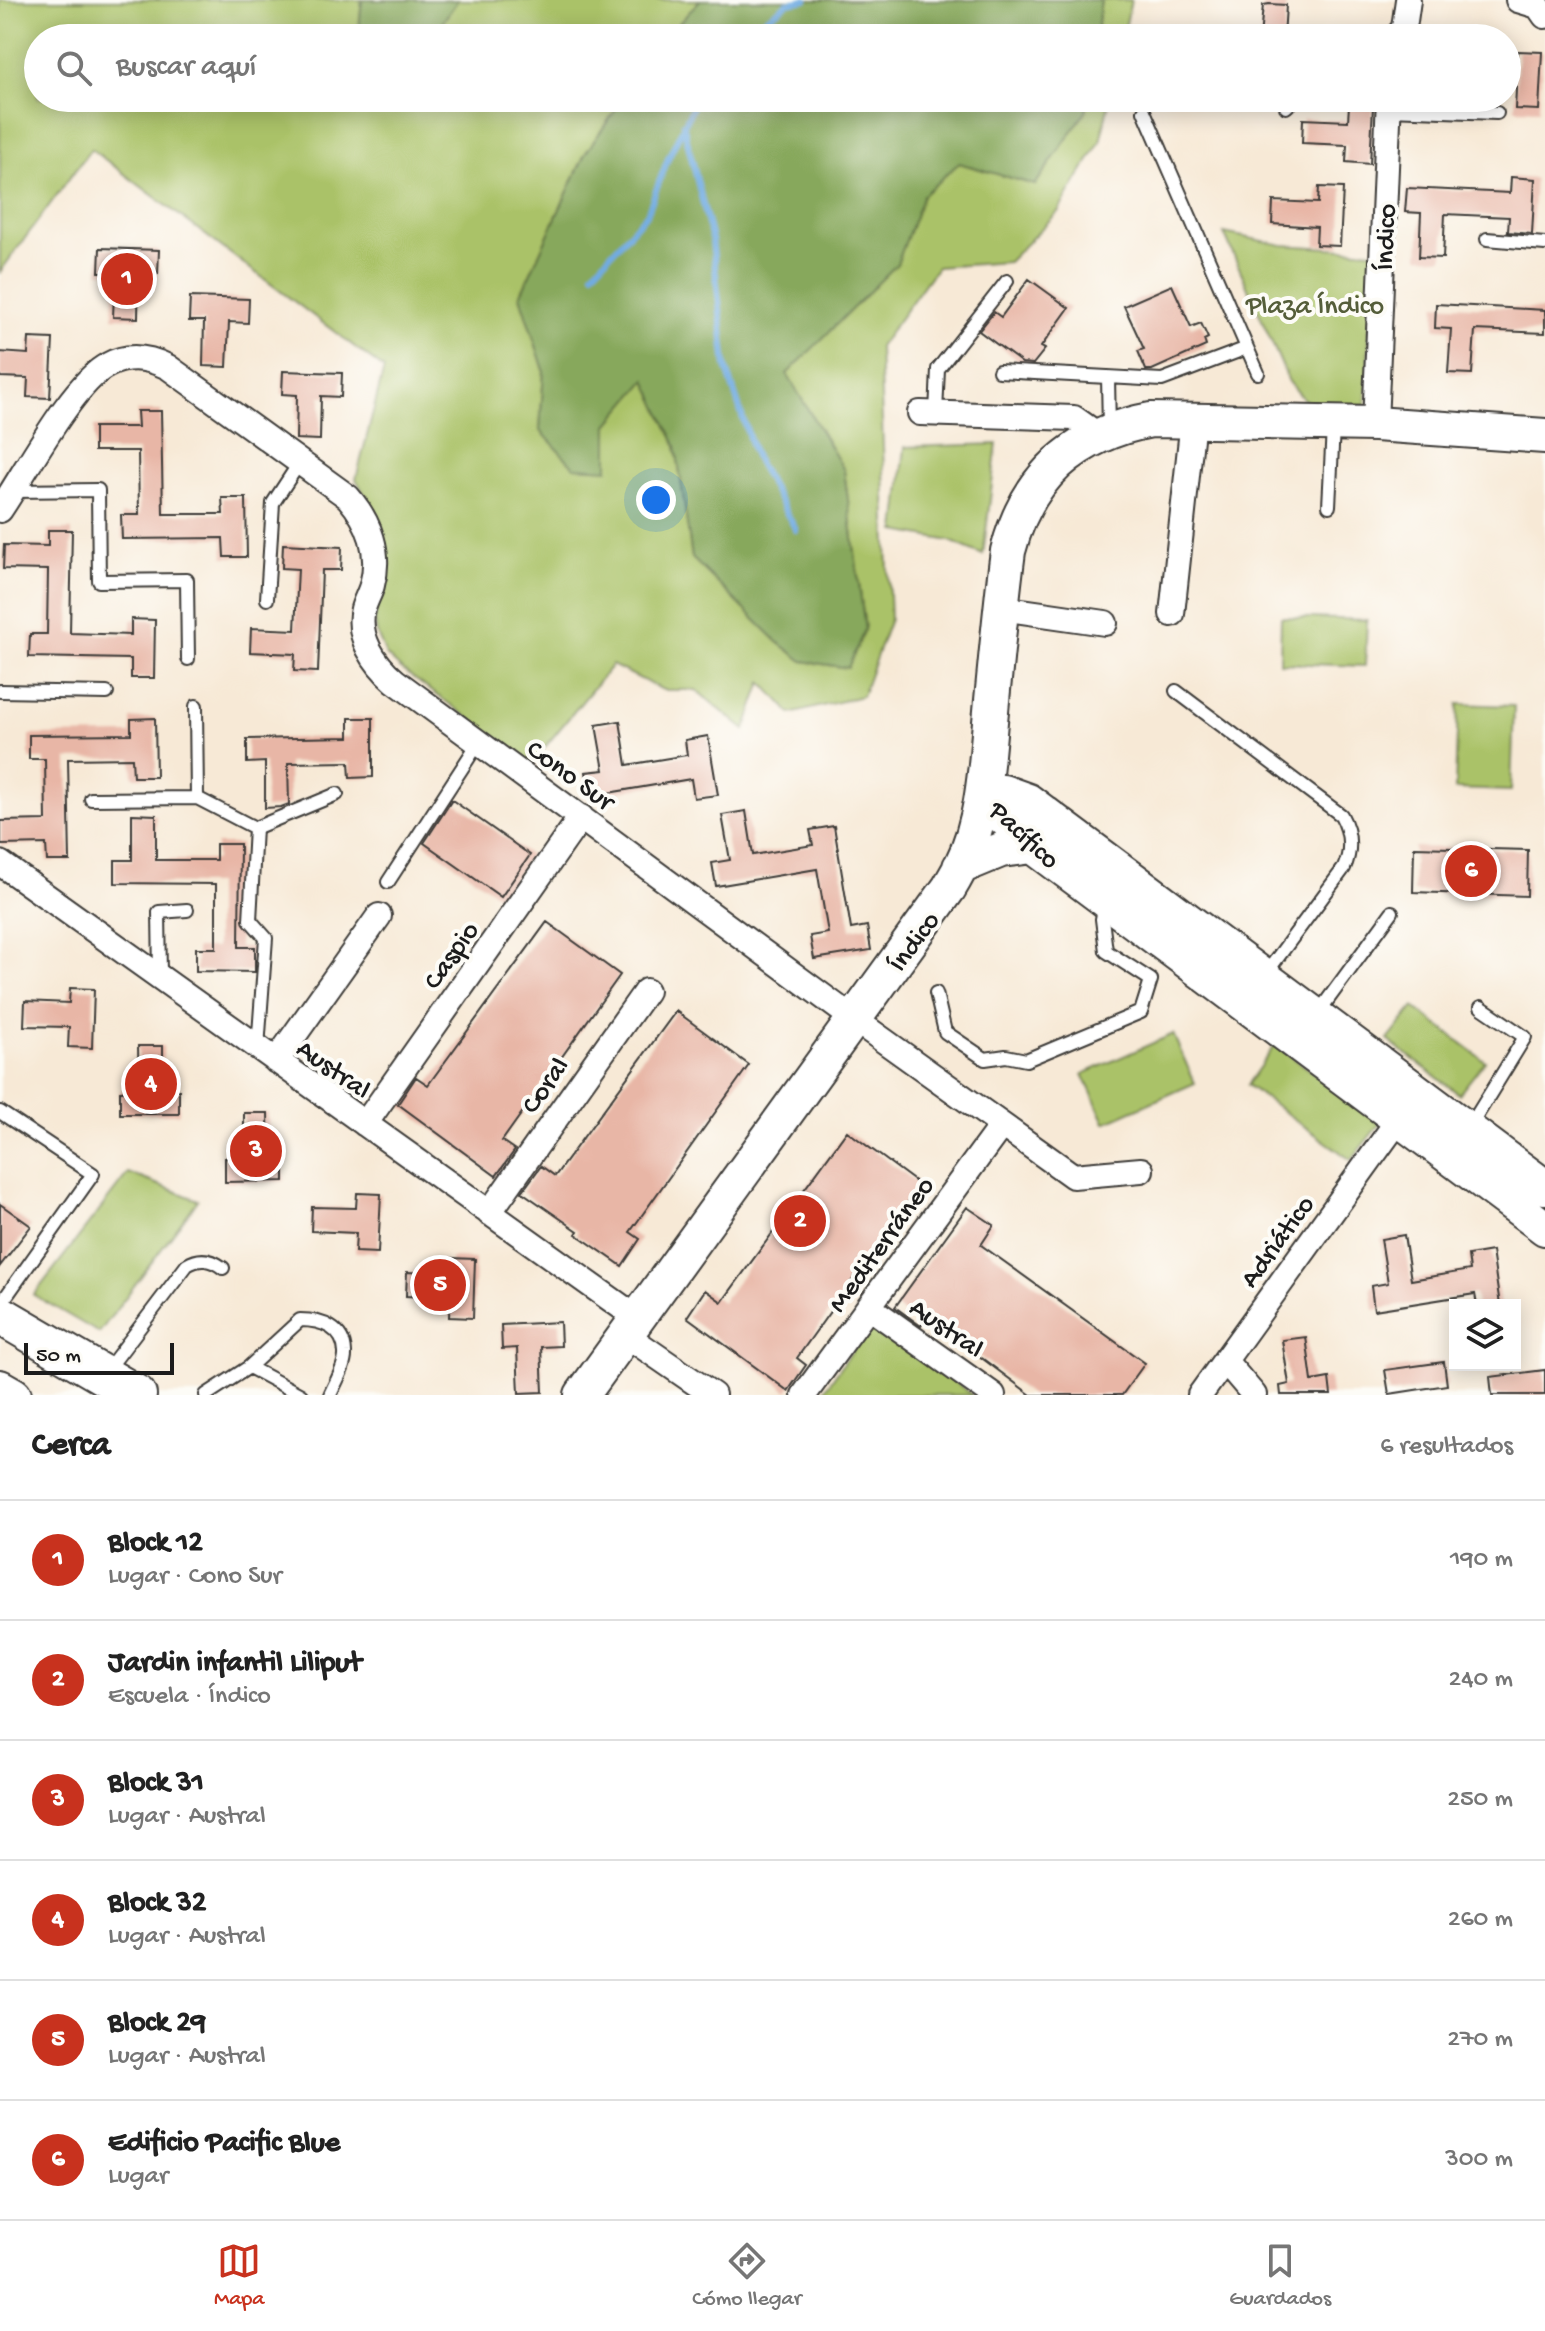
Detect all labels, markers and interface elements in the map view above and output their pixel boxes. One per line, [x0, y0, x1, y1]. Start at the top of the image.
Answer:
search box [24, 24, 1521, 112]
icon: search [52, 46, 96, 90]
text: Buscar aquí [116, 51, 256, 86]
street label: Índico [1370, 203, 1405, 271]
pin: 1 [101, 249, 153, 309]
park label: Plaza Índico [1245, 291, 1384, 324]
your location [636, 480, 676, 520]
street label: Cono Sur [519, 734, 621, 821]
street label: Pacífico [980, 794, 1065, 877]
pin: 6 [1445, 841, 1497, 901]
street label: Índico [883, 906, 949, 979]
street label: Caspio [418, 916, 488, 997]
street label: Austral [289, 1033, 376, 1108]
street label: Coral [516, 1052, 578, 1121]
pin: 4 [125, 1054, 177, 1114]
pin: 3 [230, 1121, 282, 1181]
street label: Mediterráneo [822, 1171, 943, 1320]
street label: Adriático [1234, 1190, 1323, 1295]
pin: 2 [774, 1191, 826, 1251]
pin: 5 [414, 1255, 466, 1315]
street label: Austral [902, 1292, 989, 1367]
map controls [1449, 1299, 1521, 1371]
button: layers [1449, 1299, 1521, 1371]
scale bar [24, 1339, 174, 1375]
text: 50 m [36, 1344, 81, 1370]
text: Cerca [32, 1427, 110, 1467]
text: 6 resultados [1380, 1432, 1513, 1463]
text: Block 12 [108, 1527, 203, 1562]
text: 1 [53, 1545, 63, 1576]
text: 190 m [1450, 1545, 1513, 1576]
text: Lugar · Cono Sur [108, 1562, 282, 1593]
text: Jardin infantil Liliput [108, 1647, 362, 1682]
text: 2 [52, 1665, 64, 1696]
text: 240 m [1449, 1665, 1513, 1696]
text: Escuela · Índico [108, 1682, 271, 1713]
text: Block 31 [108, 1767, 204, 1802]
text: 3 [51, 1785, 65, 1816]
text: 250 m [1447, 1785, 1513, 1816]
text: Lugar · Austral [108, 1802, 266, 1833]
text: Block 32 [108, 1887, 206, 1922]
text: 4 [52, 1905, 64, 1936]
text: 260 m [1448, 1905, 1513, 1936]
text: Lugar · Austral [108, 1922, 266, 1953]
text: Block 29 [108, 2007, 206, 2042]
text: 5 [51, 2025, 65, 2056]
text: 270 m [1447, 2025, 1513, 2056]
text: Lugar · Austral [108, 2042, 266, 2073]
text: Edificio Pacific Blue [108, 2127, 340, 2162]
text: 6 [51, 2145, 65, 2176]
text: 300 m [1445, 2145, 1513, 2176]
text: Lugar [108, 2162, 168, 2193]
tab: Mapa [214, 2239, 264, 2313]
tab: Cómo llegar [692, 2239, 801, 2313]
tab: Guardados [1229, 2239, 1331, 2313]

